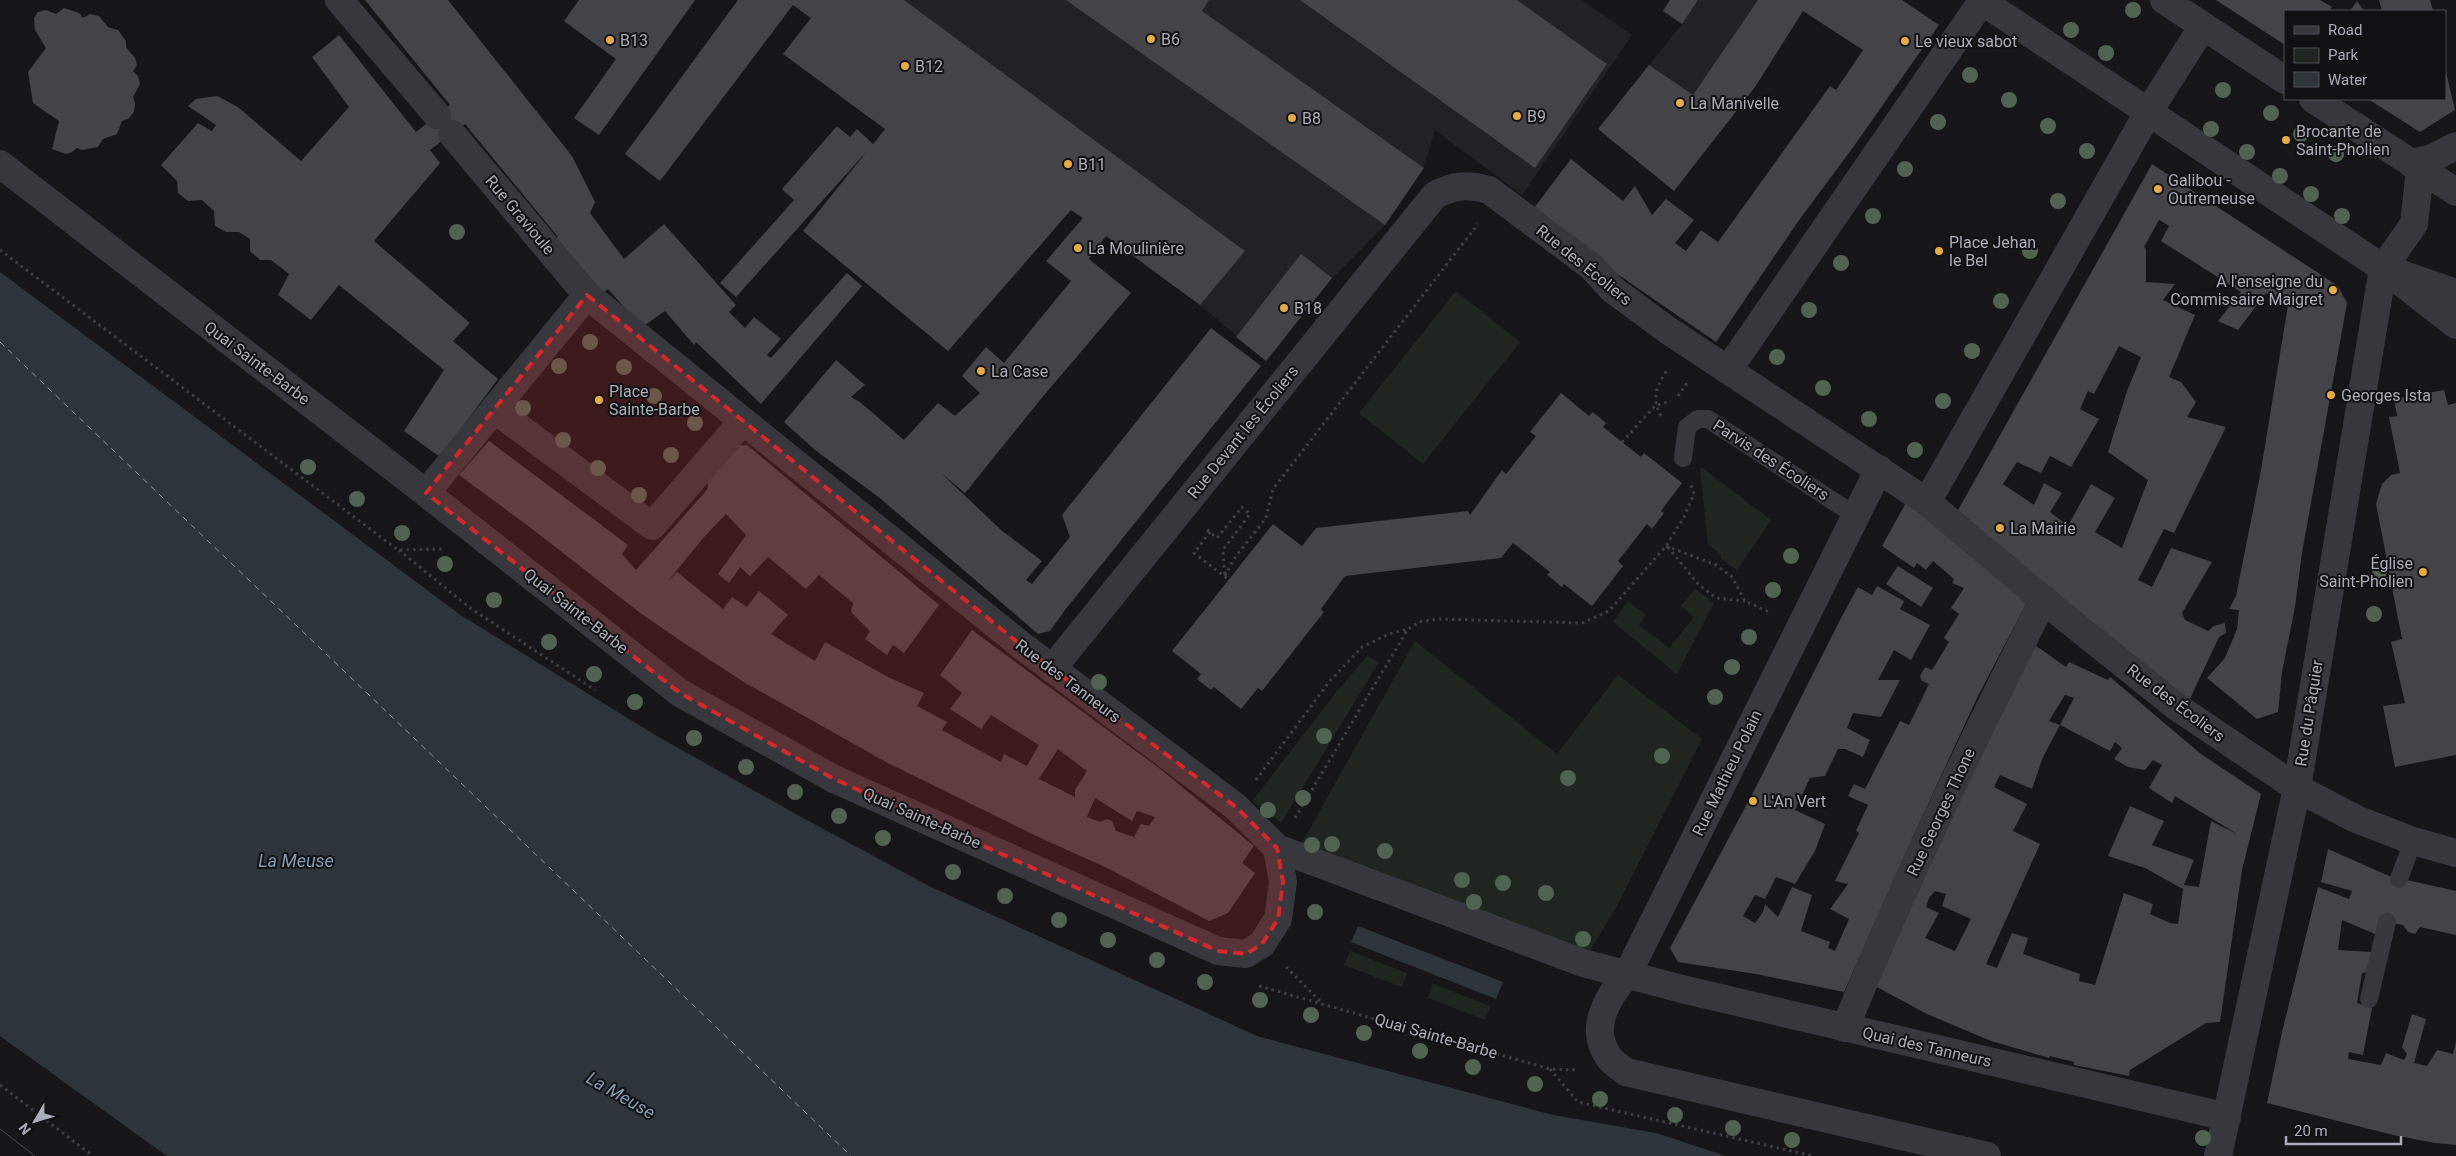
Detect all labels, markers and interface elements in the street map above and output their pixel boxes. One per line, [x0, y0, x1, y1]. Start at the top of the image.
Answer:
legend [2284, 10, 2446, 100]
text: Road [2328, 21, 2362, 39]
place label: B6 [1161, 30, 1180, 49]
place label: B13 [620, 31, 648, 50]
place label: Le vieux sabot [1915, 32, 2017, 51]
marker: B6 [1145, 33, 1157, 45]
marker: B13 [604, 34, 616, 46]
marker: Le vieux sabot [1899, 35, 1911, 47]
text: Park [2328, 46, 2359, 64]
place label: B12 [915, 57, 943, 76]
marker: B12 [899, 60, 911, 72]
text: Water [2328, 71, 2367, 89]
place label: La Manivelle [1690, 94, 1779, 113]
marker: La Manivelle [1674, 97, 1686, 109]
place label: B9 [1527, 107, 1546, 126]
place label: B8 [1302, 109, 1321, 128]
marker: B9 [1511, 110, 1523, 122]
marker: B8 [1286, 112, 1298, 124]
place label: Brocante de Saint-Pholien [2296, 122, 2390, 159]
marker: Brocante de Saint-Pholien [2280, 134, 2292, 146]
place label: B11 [1078, 155, 1106, 174]
marker: B11 [1062, 158, 1074, 170]
street label: Rue Gravioule [481, 171, 559, 259]
place label: Galibou - Outremeuse [2168, 171, 2255, 208]
marker: Galibou - Outremeuse [2152, 183, 2164, 195]
street label: Rue des Écoliers [1532, 221, 1636, 309]
place label: Place Jehan le Bel [1949, 233, 2036, 270]
place label: La Moulinière [1088, 239, 1184, 258]
marker: La Moulinière [1072, 242, 1084, 254]
marker: Place Jehan le Bel [1933, 245, 1945, 257]
place label: A l'enseigne du Commissaire Maigret [2170, 272, 2323, 309]
marker: A l'enseigne du Commissaire Maigret [2327, 284, 2339, 296]
place label: B18 [1294, 299, 1322, 318]
marker: B18 [1278, 302, 1290, 314]
street label: Quai Sainte-Barbe [201, 317, 313, 409]
place label: La Case [991, 362, 1048, 381]
street label: Rue Devant les Écoliers [1184, 362, 1302, 502]
marker: La Case [975, 365, 987, 377]
place label: Place Sainte-Barbe [609, 382, 700, 419]
place label: Georges Ista [2341, 386, 2431, 405]
marker: Georges Ista [2325, 389, 2337, 401]
marker: Place Sainte-Barbe [593, 394, 605, 406]
street label: Parvis des Écoliers [1710, 415, 1832, 505]
place label: La Mairie [2010, 519, 2076, 538]
marker: La Mairie [1994, 522, 2006, 534]
place label: Église Saint-Pholien [2319, 554, 2413, 591]
street label: Quai Sainte-Barbe [520, 564, 632, 658]
marker: Église Saint-Pholien [2417, 566, 2429, 578]
street label: Rue des Tanneurs [1012, 635, 1124, 727]
street label: Rue du Pâquier [2291, 658, 2327, 768]
street label: Rue des Écoliers [2123, 660, 2229, 746]
street label: Rue Mathieu Polain [1688, 707, 1766, 839]
street label: Rue Georges Thone [1903, 745, 1979, 879]
street label: Quai Sainte-Barbe [860, 783, 984, 853]
place label: L'An Vert [1763, 792, 1826, 811]
marker: L'An Vert [1747, 795, 1759, 807]
water label: La Meuse [258, 850, 334, 871]
street label: Quai Sainte-Barbe [1372, 1009, 1500, 1063]
street label: Quai des Tanneurs [1861, 1023, 1993, 1071]
water label: La Meuse [583, 1067, 659, 1123]
north arrow [10, 1096, 60, 1146]
scale bar [2286, 1114, 2401, 1146]
text: N [15, 1120, 34, 1138]
text: 20 m [2294, 1122, 2328, 1140]

